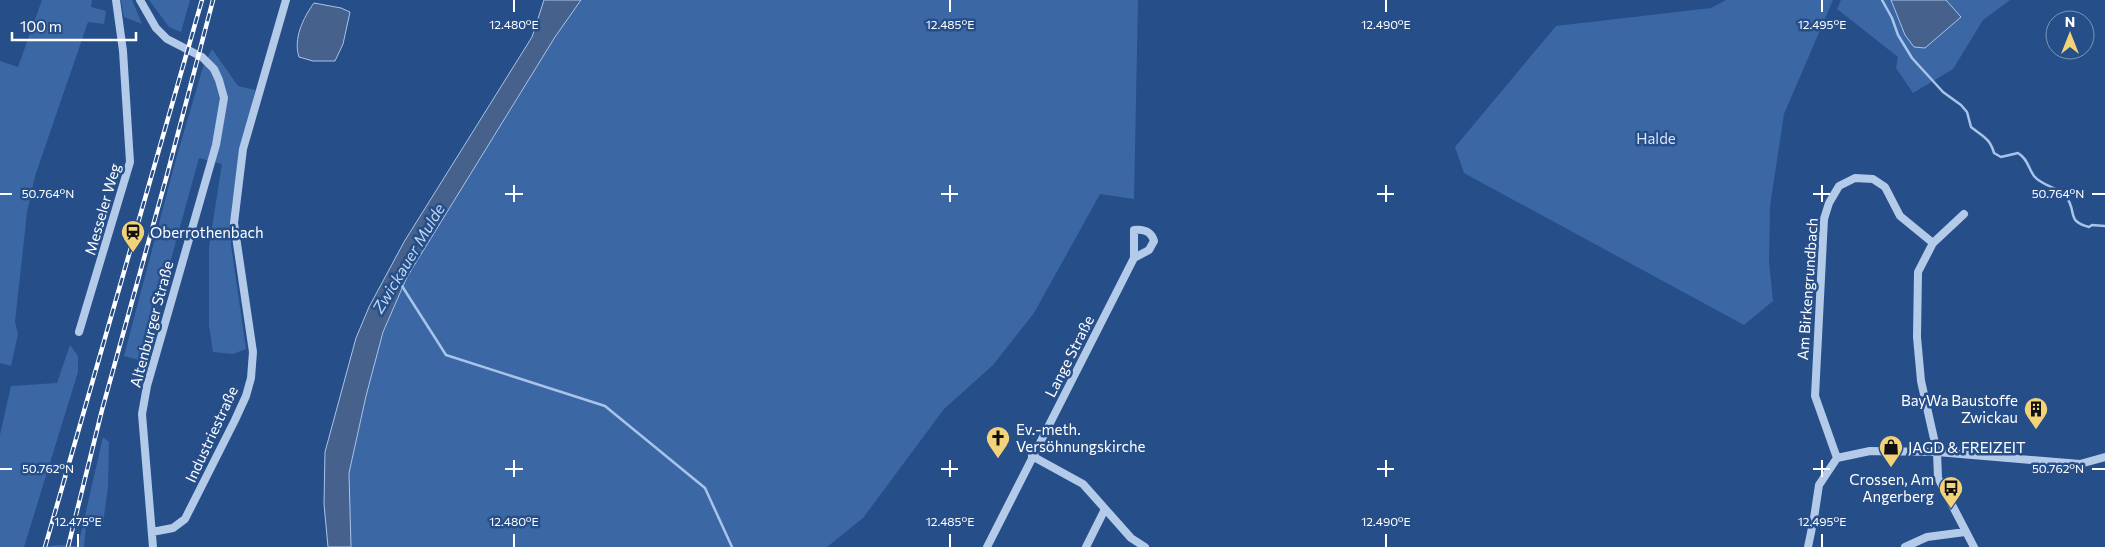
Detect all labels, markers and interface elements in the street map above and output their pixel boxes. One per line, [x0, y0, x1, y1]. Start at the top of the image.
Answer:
scale bar [12, 10, 136, 42]
north arrow [2045, 10, 2095, 60]
text: N [2065, 13, 2075, 30]
text: 100 m [20, 17, 62, 35]
text: 12.480°E [489, 17, 539, 31]
text: 12.485°E [926, 17, 974, 31]
text: 12.490°E [1361, 17, 1411, 31]
text: 12.495°E [1798, 17, 1846, 31]
park label: Halde [1636, 129, 1676, 147]
street label: Messeler Weg [80, 161, 124, 257]
text: 50.764°N [22, 186, 74, 200]
text: 50.764°N [2032, 186, 2084, 200]
water label: Zwickauer Mulde [367, 199, 449, 317]
street label: Am Birkengrundbach [1793, 217, 1821, 361]
station icon: Oberrothenbach [120, 219, 146, 253]
place label: Oberrothenbach [150, 223, 264, 241]
street label: Altenburger Straße [125, 259, 177, 389]
street label: Lange Straße [1041, 312, 1097, 400]
street label: Industriestraße [181, 383, 241, 485]
place label: BayWa Baustoffe Zwickau [1901, 391, 2018, 426]
building icon: BayWa Baustoffe Zwickau [2023, 396, 2049, 430]
place label: Ev.-meth. Versöhnungskirche [1016, 420, 1146, 455]
church icon: Ev.-meth. Versöhnungskirche [985, 425, 1011, 459]
shop icon: JAGD & FREIZEIT [1878, 434, 1904, 468]
place label: JAGD & FREIZEIT [1908, 438, 2026, 456]
text: 50.762°N [22, 461, 74, 475]
text: 50.762°N [2032, 461, 2084, 475]
place label: Crossen, Am Angerberg [1849, 470, 1934, 505]
bus stop icon: Crossen, Am Angerberg [1938, 475, 1964, 509]
text: 12.475°E [54, 514, 102, 528]
text: 12.480°E [489, 514, 539, 528]
text: 12.485°E [926, 514, 974, 528]
text: 12.490°E [1361, 514, 1411, 528]
text: 12.495°E [1798, 514, 1846, 528]

